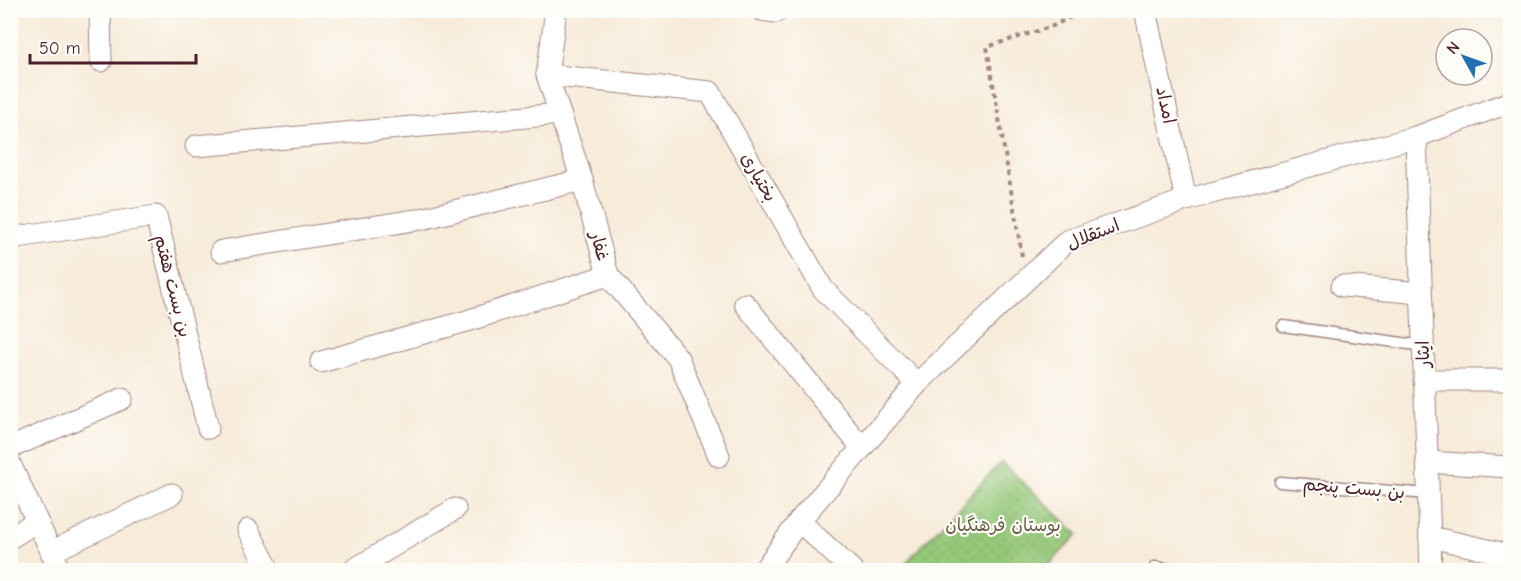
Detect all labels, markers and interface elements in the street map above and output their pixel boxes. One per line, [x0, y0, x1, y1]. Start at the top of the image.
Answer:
scale bar [30, 27, 196, 65]
north arrow [1434, 27, 1494, 87]
text: 50 m [39, 38, 81, 59]
text: N [1443, 38, 1464, 58]
street label: امداد [1151, 85, 1180, 126]
street label: بختیاری [736, 149, 781, 206]
street label: استقلال [1064, 214, 1123, 255]
street label: غفار [585, 227, 614, 263]
street label: بن بست هفتم [147, 233, 195, 340]
street label: ایثار [1413, 340, 1435, 370]
street label: بن بست پنجم [1302, 474, 1406, 506]
park label: بوستان فرهنگیان [945, 515, 1061, 536]

